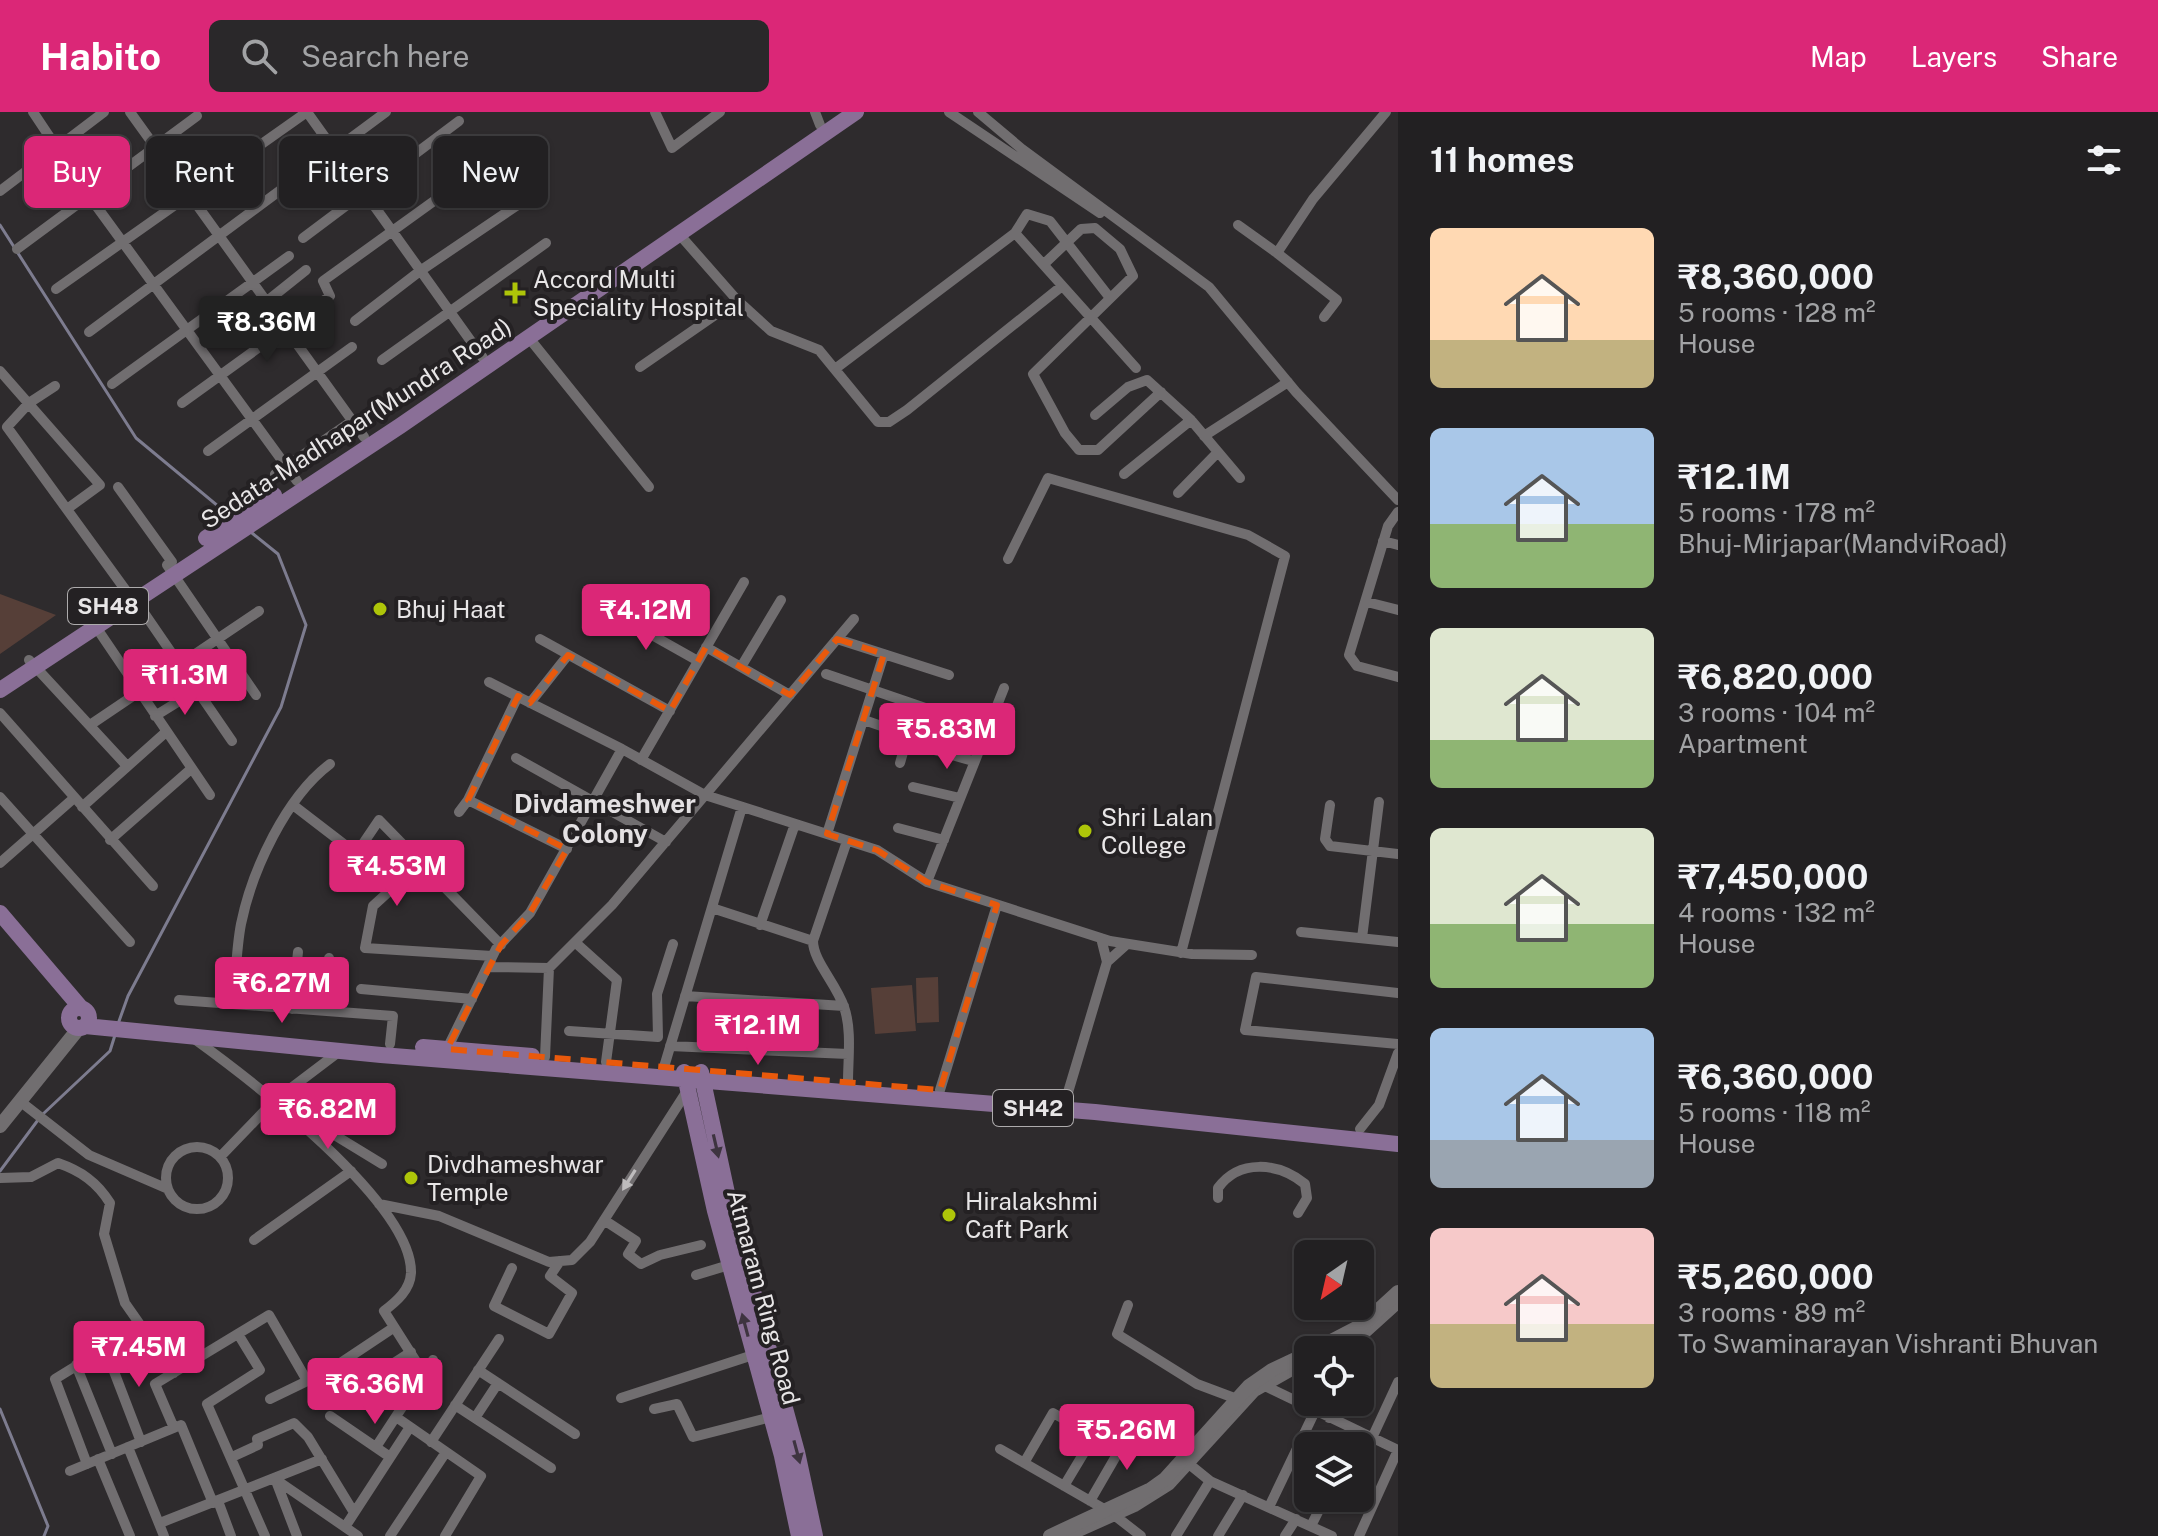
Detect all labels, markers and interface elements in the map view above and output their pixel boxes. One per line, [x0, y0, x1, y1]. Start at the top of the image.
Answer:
search box [209, 20, 769, 92]
text: Habito [40, 34, 161, 79]
icon: search [237, 34, 281, 78]
text: Search here [301, 38, 470, 74]
text: Map [1810, 40, 1867, 73]
text: Layers [1911, 40, 1997, 73]
text: Share [2041, 40, 2118, 73]
chip: Buy [24, 136, 130, 208]
chip: Rent [146, 136, 263, 208]
chip: Filters [279, 136, 417, 208]
chip: New [433, 136, 548, 208]
icon: filters [2082, 138, 2126, 182]
text: 11 homes [1430, 140, 1574, 180]
text: ₹8,360,000 [1678, 257, 1874, 297]
icon: home [1494, 260, 1590, 356]
place label: Accord Multi Speciality Hospital [533, 265, 744, 321]
marker: Accord Multi Speciality Hospital [504, 282, 526, 304]
pin: ₹8.36M [202, 296, 332, 364]
text: 5 rooms · 128 m² [1678, 297, 1875, 328]
text: ₹8.36M [217, 306, 317, 337]
street label: Sedata-Madhapar(Mundra Road) [196, 312, 516, 534]
text: House [1678, 328, 1755, 359]
text: ₹12.1M [1678, 457, 1791, 497]
icon: home [1494, 460, 1590, 556]
text: 5 rooms · 178 m² [1678, 497, 1875, 528]
text: Bhuj-Mirjapar(MandviRoad) [1678, 528, 2008, 559]
pin: ₹4.12M [581, 584, 711, 652]
road number: SH48 [68, 588, 148, 624]
text: ₹4.12M [600, 594, 692, 625]
place label: Bhuj Haat [396, 595, 506, 623]
marker: Bhuj Haat [371, 600, 389, 618]
pin: ₹11.3M [120, 649, 250, 717]
text: ₹6,820,000 [1678, 657, 1873, 697]
text: ₹11.3M [141, 659, 229, 690]
icon: home [1494, 660, 1590, 756]
text: 3 rooms · 104 m² [1678, 697, 1875, 728]
pin: ₹5.83M [882, 703, 1012, 771]
text: ₹5.83M [897, 713, 997, 744]
text: Apartment [1678, 728, 1808, 759]
district label: Divdameshwer Colony [514, 788, 696, 849]
place label: Shri Lalan College [1101, 803, 1213, 859]
marker: Shri Lalan College [1076, 822, 1094, 840]
pin: ₹4.53M [332, 840, 462, 908]
text: ₹4.53M [347, 850, 447, 881]
text: ₹7,450,000 [1678, 857, 1868, 897]
icon: home [1494, 860, 1590, 956]
text: 4 rooms · 132 m² [1678, 897, 1875, 928]
text: House [1678, 928, 1755, 959]
pin: ₹6.27M [217, 957, 347, 1025]
text: ₹6.27M [233, 967, 331, 998]
pin: ₹12.1M [693, 999, 823, 1067]
text: ₹12.1M [715, 1009, 801, 1040]
text: ₹6,360,000 [1678, 1057, 1873, 1097]
icon: home [1494, 1060, 1590, 1156]
pin: ₹6.82M [263, 1083, 393, 1151]
road number: SH42 [993, 1090, 1073, 1126]
text: ₹6.82M [279, 1093, 377, 1124]
text: 5 rooms · 118 m² [1678, 1097, 1871, 1128]
text: House [1678, 1128, 1755, 1159]
one-way arrow [710, 1134, 723, 1159]
place label: Divdhameshwar Temple [427, 1150, 604, 1206]
marker: Divdhameshwar Temple [402, 1169, 420, 1187]
one-way arrow [623, 1169, 637, 1191]
street label: Atmaram Ring Road [722, 1186, 806, 1408]
place label: Hiralakshmi Caft Park [965, 1187, 1098, 1243]
marker: Hiralakshmi Caft Park [940, 1206, 958, 1224]
north arrow [1294, 1240, 1374, 1320]
map controls [1294, 1240, 1374, 1512]
text: ₹5,260,000 [1678, 1257, 1874, 1297]
icon: home [1494, 1260, 1590, 1356]
text: 3 rooms · 89 m² [1678, 1297, 1865, 1328]
one-way arrow [739, 1313, 751, 1338]
pin: ₹7.45M [74, 1321, 204, 1389]
text: To Swaminarayan Vishranti Bhuvan [1678, 1328, 2098, 1359]
text: ₹7.45M [91, 1331, 187, 1362]
button: locate [1294, 1336, 1374, 1416]
pin: ₹6.36M [310, 1358, 440, 1426]
text: ₹6.36M [325, 1368, 425, 1399]
pin: ₹5.26M [1062, 1404, 1192, 1472]
text: ₹5.26M [1077, 1414, 1177, 1445]
button: layers [1294, 1432, 1374, 1512]
one-way arrow [791, 1439, 803, 1464]

